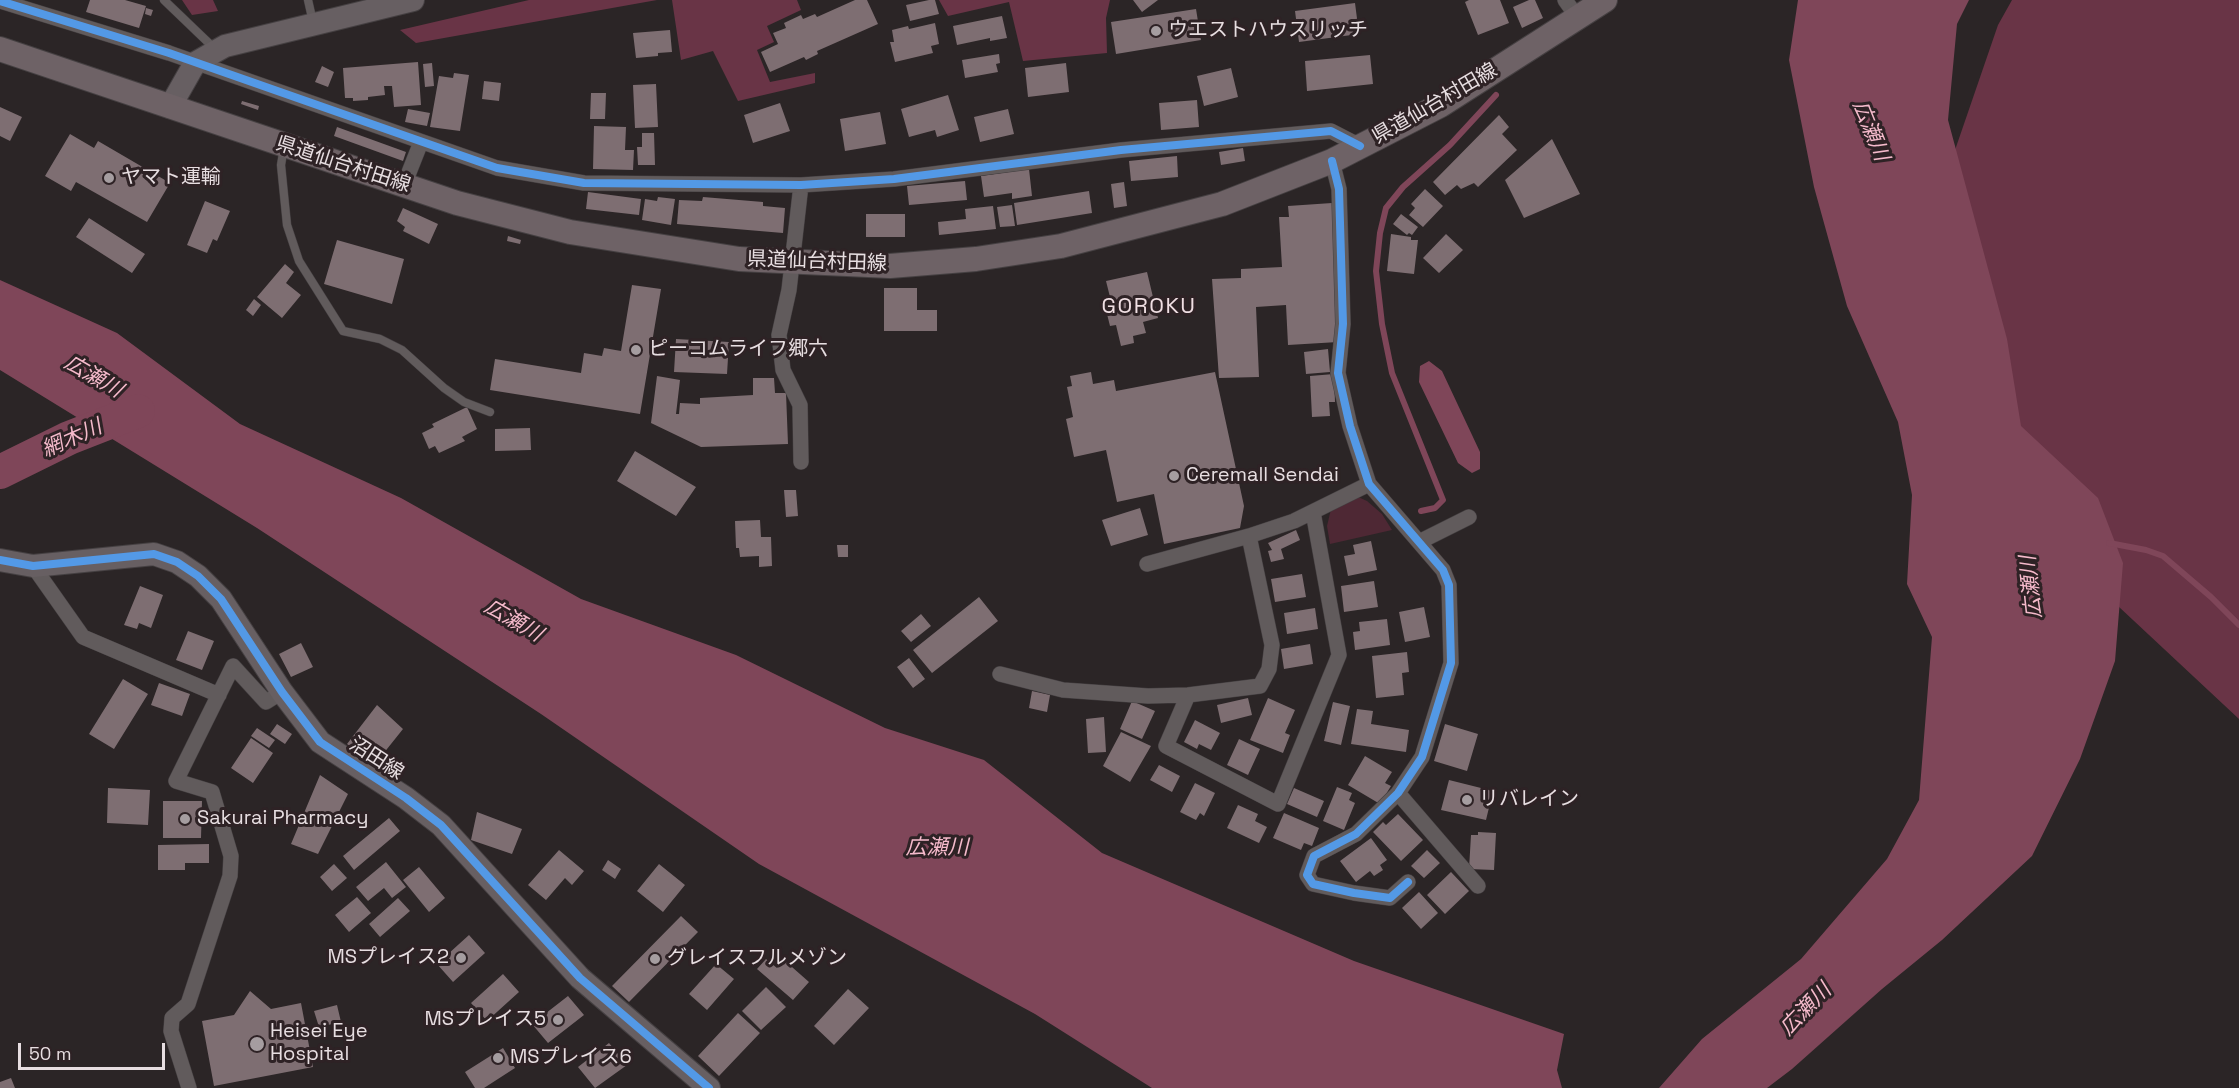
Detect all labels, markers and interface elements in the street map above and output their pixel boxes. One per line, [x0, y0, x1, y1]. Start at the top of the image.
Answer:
place label: ウエストハウスリッチ [1168, 19, 1368, 43]
marker: ウエストハウスリッチ [1149, 24, 1163, 38]
street label: 県道仙台村田線 [1368, 59, 1502, 149]
water label: 広瀬川 [1847, 97, 1893, 165]
street label: 県道仙台村田線 [273, 132, 413, 198]
place label: ヤマト運輸 [121, 166, 221, 190]
marker: ヤマト運輸 [102, 171, 116, 185]
street label: 県道仙台村田線 [747, 248, 887, 276]
district label: GOROKU [1102, 294, 1196, 320]
place label: ピーコムライフ郷六 [648, 338, 828, 362]
marker: ピーコムライフ郷六 [629, 343, 643, 357]
water label: 広瀬川 [59, 350, 127, 404]
water label: 網木川 [38, 415, 106, 463]
place label: Ceremall Sendai [1186, 464, 1339, 488]
marker: Ceremall Sendai [1167, 469, 1181, 483]
water label: 広瀬川 [2016, 554, 2048, 620]
water label: 広瀬川 [479, 594, 547, 648]
street label: 沼田線 [344, 733, 408, 785]
place label: リバレイン [1479, 788, 1579, 812]
marker: リバレイン [1460, 793, 1474, 807]
place label: Sakurai Pharmacy [197, 807, 368, 831]
marker: Sakurai Pharmacy [178, 812, 192, 826]
water label: 広瀬川 [906, 835, 968, 861]
place label: MSプレイス2 [327, 946, 449, 970]
place label: グレイスフルメゾン [667, 947, 847, 971]
marker: MSプレイス2 [454, 951, 468, 965]
marker: グレイスフルメゾン [648, 952, 662, 966]
water label: 広瀬川 [1775, 979, 1837, 1041]
place label: MSプレイス5 [424, 1008, 546, 1032]
marker: MSプレイス5 [551, 1013, 565, 1027]
place label: Heisei Eye Hospital [270, 1020, 368, 1067]
scale bar [21, 1031, 168, 1069]
marker: Heisei Eye Hospital [248, 1035, 266, 1053]
text: 50 m [29, 1042, 71, 1065]
place label: MSプレイス6 [510, 1046, 632, 1070]
marker: MSプレイス6 [491, 1051, 505, 1065]

